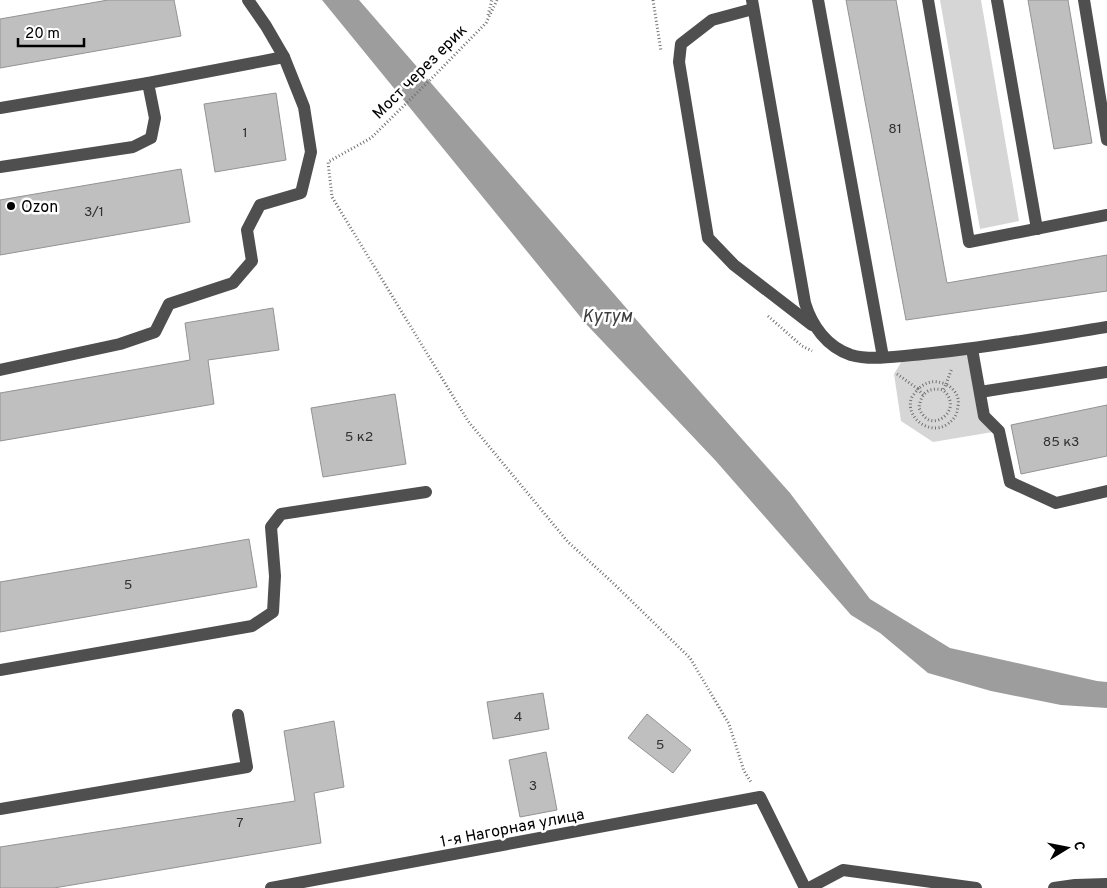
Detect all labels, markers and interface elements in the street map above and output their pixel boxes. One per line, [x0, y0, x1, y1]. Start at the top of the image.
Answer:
scale bar [18, 15, 84, 47]
street label: Мост через ерик [369, 21, 472, 124]
text: 20 m [25, 25, 60, 44]
house number: 81 [888, 121, 902, 138]
house number: 1 [242, 125, 248, 142]
place label: Ozon [21, 198, 58, 218]
marker: Ozon [5, 200, 17, 212]
house number: 3/1 [84, 204, 104, 221]
water label: Кутум [582, 306, 633, 329]
house number: 5 к2 [345, 429, 373, 446]
house number: 85 к3 [1043, 434, 1079, 451]
house number: 5 [124, 577, 132, 594]
house number: 4 [514, 709, 522, 726]
house number: 5 [656, 737, 664, 754]
house number: 3 [529, 778, 537, 795]
street label: 1-я Нагорная улица [438, 805, 586, 853]
house number: 7 [236, 815, 244, 832]
north arrow [1042, 823, 1092, 873]
text: С [1069, 840, 1087, 852]

